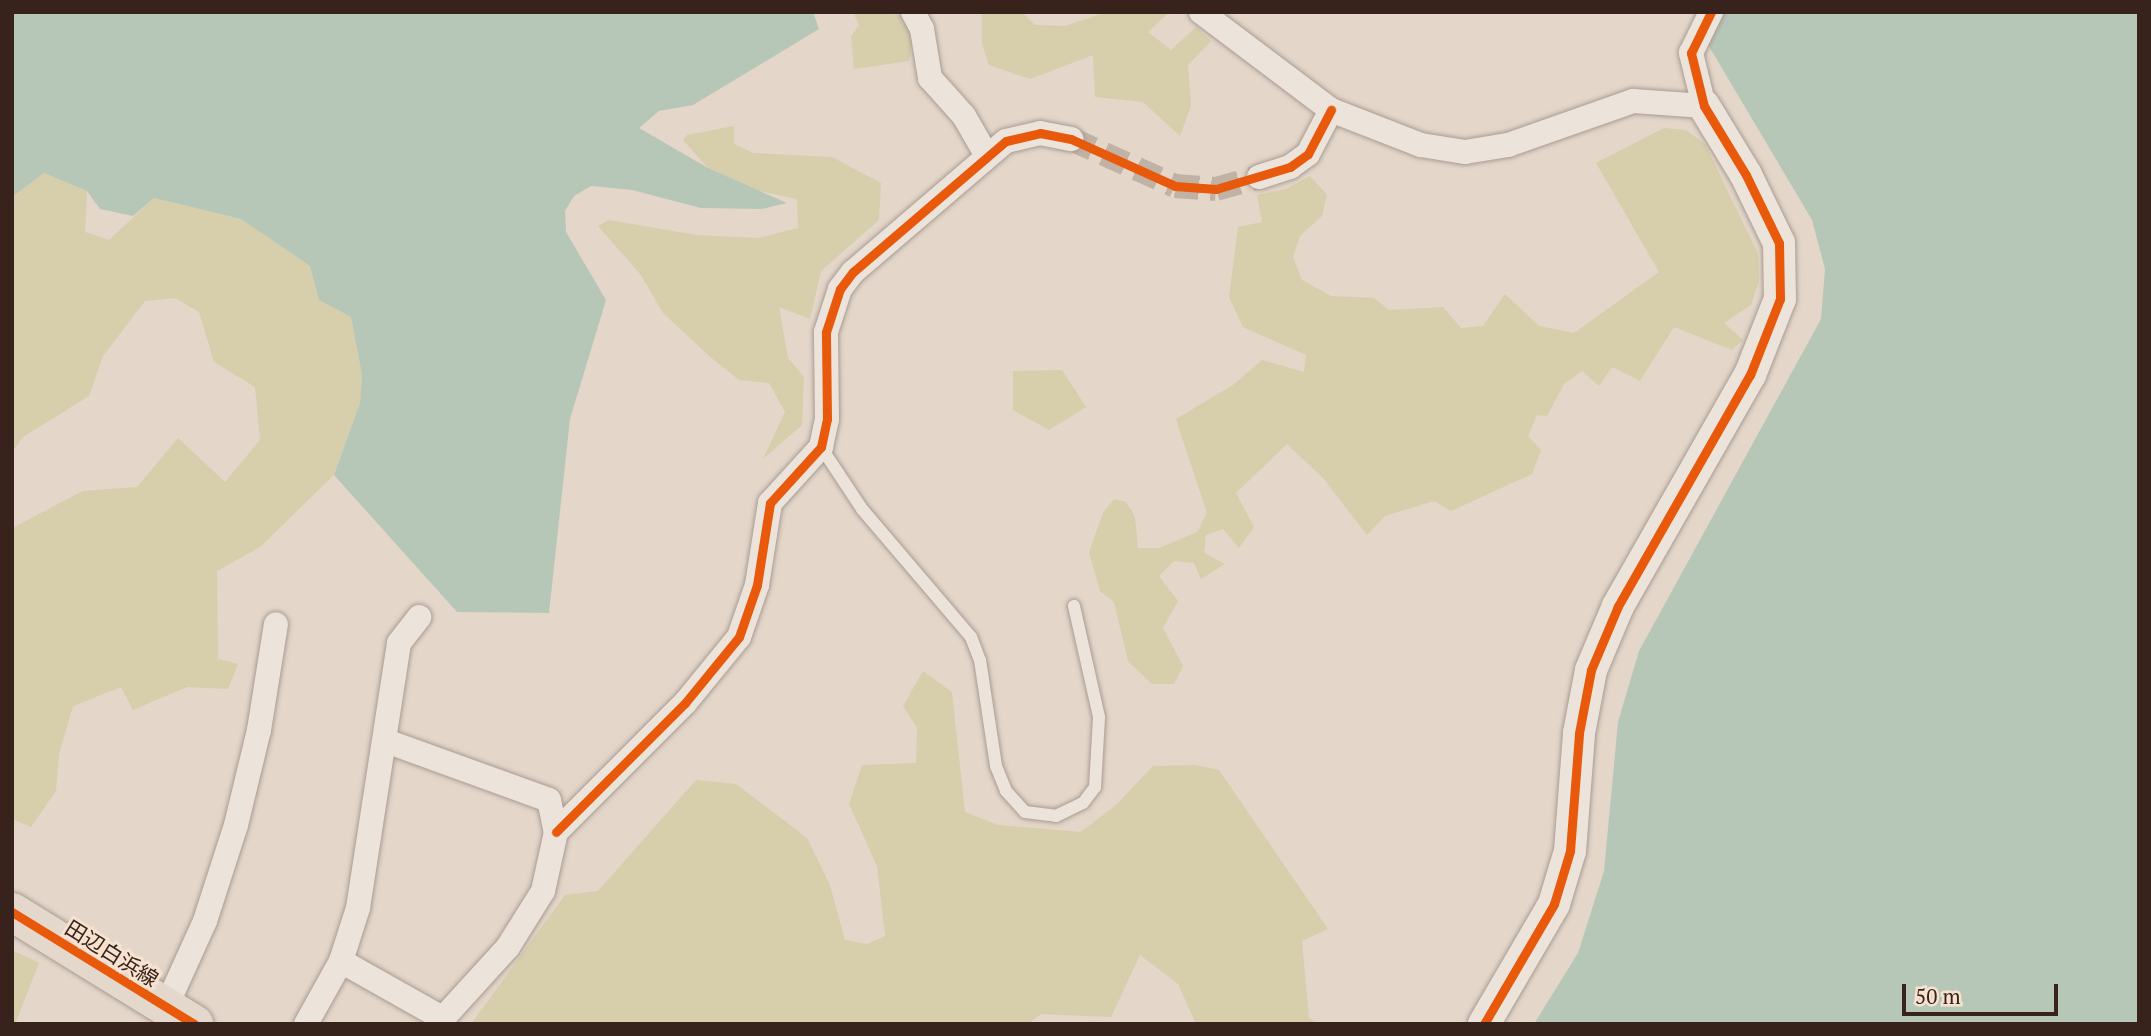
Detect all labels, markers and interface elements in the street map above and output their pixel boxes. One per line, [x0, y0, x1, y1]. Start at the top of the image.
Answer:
street label: 田辺白浜線 [61, 914, 163, 992]
scale bar [1906, 970, 2062, 1014]
text: 50 m [1915, 982, 1961, 1010]

